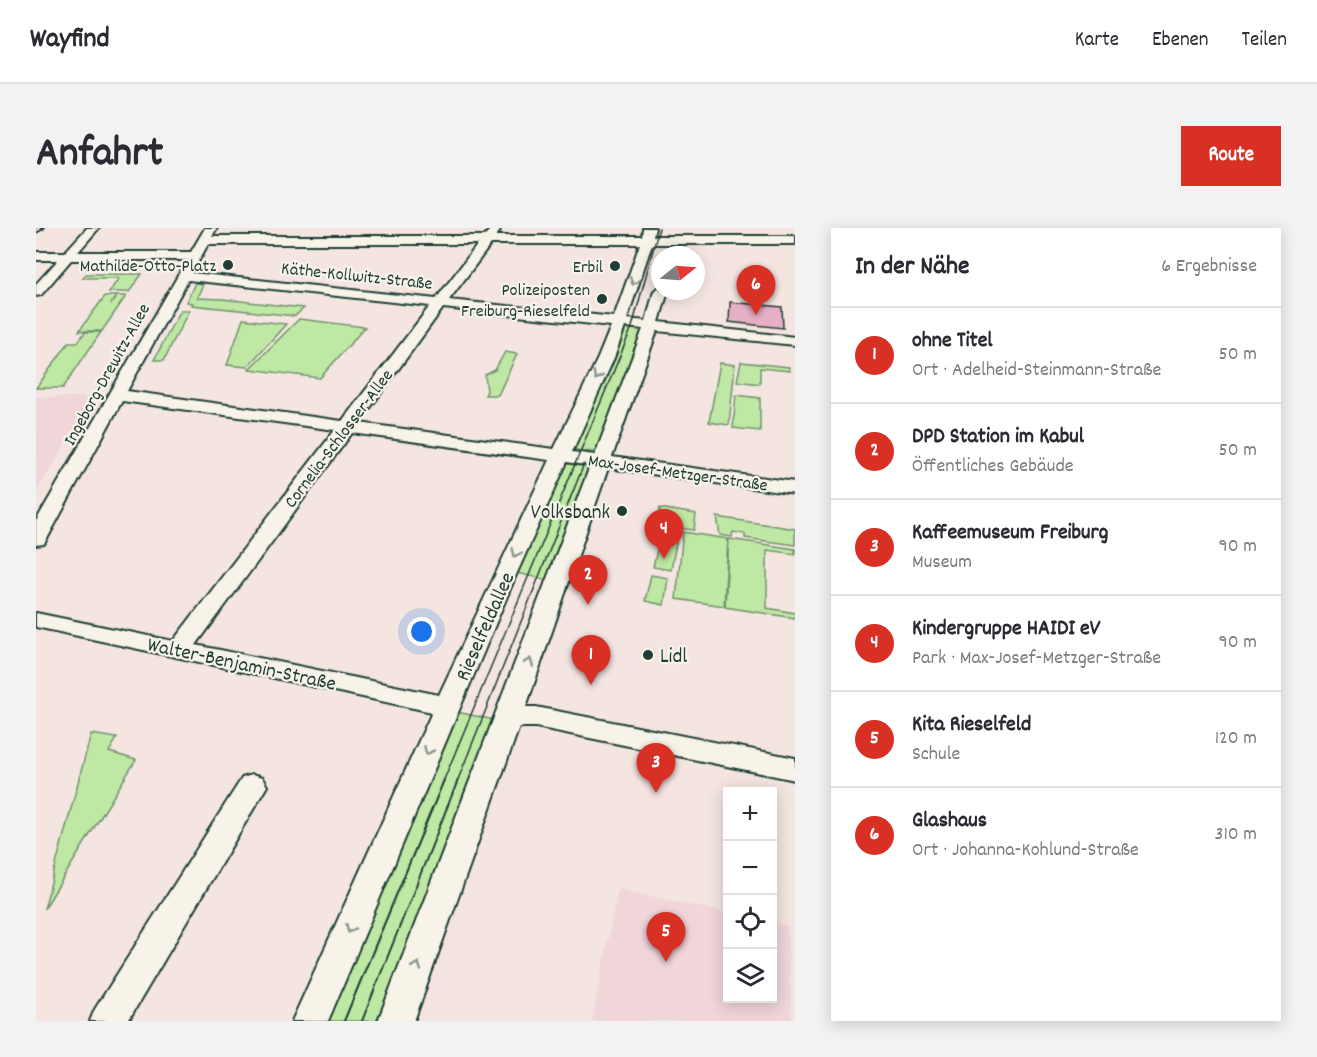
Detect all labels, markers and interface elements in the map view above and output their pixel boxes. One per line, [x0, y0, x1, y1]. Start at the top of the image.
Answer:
text: Wayfind [30, 21, 110, 61]
text: Karte [1075, 26, 1119, 56]
text: Ebenen [1152, 26, 1209, 56]
text: Teilen [1242, 26, 1287, 56]
text: Anfahrt [36, 126, 163, 186]
button: Route [1181, 126, 1281, 186]
north arrow [651, 246, 705, 300]
text: In der Nähe [855, 249, 969, 286]
text: 6 Ergebnisse [1161, 253, 1257, 281]
place label: Mathilde-Otto-Platz [80, 255, 216, 280]
place label: Erbil [573, 256, 604, 281]
street label: Käthe-Kollwitz-Straße [280, 257, 434, 298]
marker: Mathilde-Otto-Platz [221, 258, 235, 272]
marker: Erbil [608, 259, 622, 273]
pin: 6 [736, 266, 776, 315]
one-way arrow [629, 275, 642, 286]
place label: Polizeiposten Freiburg-Rieselfeld [461, 279, 590, 325]
marker: Polizeiposten Freiburg-Rieselfeld [595, 292, 609, 306]
street label: Ingeborg-Drewitz-Allee [59, 300, 158, 451]
text: ohne Titel [912, 326, 993, 357]
text: 1 [872, 341, 877, 369]
text: 50 m [1219, 341, 1257, 369]
text: Ort · Adelheid-Steinmann-Straße [912, 357, 1161, 385]
street label: Cornelia-Schlosser-Allee [280, 365, 401, 514]
one-way arrow [593, 369, 604, 380]
text: DPD Station im Kabul [912, 422, 1084, 453]
text: 2 [870, 437, 879, 465]
text: 50 m [1219, 437, 1257, 465]
street label: Max-Josef-Metzger-Straße [586, 449, 769, 499]
text: Öffentliches Gebäude [912, 453, 1074, 481]
place label: Volksbank [531, 499, 610, 529]
marker: Volksbank [615, 504, 629, 518]
pin: 4 [644, 510, 684, 559]
text: Kaffeemuseum Freiburg [912, 518, 1108, 549]
text: 3 [870, 533, 879, 561]
text: 90 m [1219, 533, 1257, 561]
one-way arrow [511, 547, 523, 558]
text: Museum [912, 549, 972, 577]
pin: 2 [568, 556, 608, 605]
street label: Rieselfeldallee [449, 568, 524, 686]
text: Kindergruppe HAIDI eV [912, 614, 1100, 645]
your location [407, 617, 436, 646]
text: 4 [870, 629, 879, 657]
text: 90 m [1219, 629, 1257, 657]
street label: Walter-Benjamin-Straße [144, 631, 338, 701]
pin: 1 [572, 636, 610, 685]
place label: Lidl [660, 643, 687, 673]
text: Park · Max-Josef-Metzger-Straße [912, 645, 1161, 673]
marker: Lidl [641, 648, 655, 662]
one-way arrow [522, 657, 535, 668]
text: Kita Rieselfeld [912, 710, 1031, 741]
text: 5 [870, 725, 879, 753]
text: 120 m [1215, 725, 1257, 753]
text: Schule [912, 741, 960, 769]
one-way arrow [424, 744, 436, 755]
pin: 3 [636, 744, 676, 793]
map controls [723, 787, 777, 1003]
button: + [723, 787, 777, 841]
text: Glashaus [912, 806, 987, 837]
text: 6 [870, 821, 879, 849]
text: 310 m [1215, 821, 1257, 849]
text: Ort · Johanna-Kohlund-Straße [912, 837, 1139, 865]
button: − [723, 841, 777, 895]
button: locate [723, 895, 777, 949]
pin: 5 [646, 912, 686, 962]
one-way arrow [345, 923, 357, 934]
button: layers [723, 949, 777, 1003]
one-way arrow [409, 961, 422, 972]

